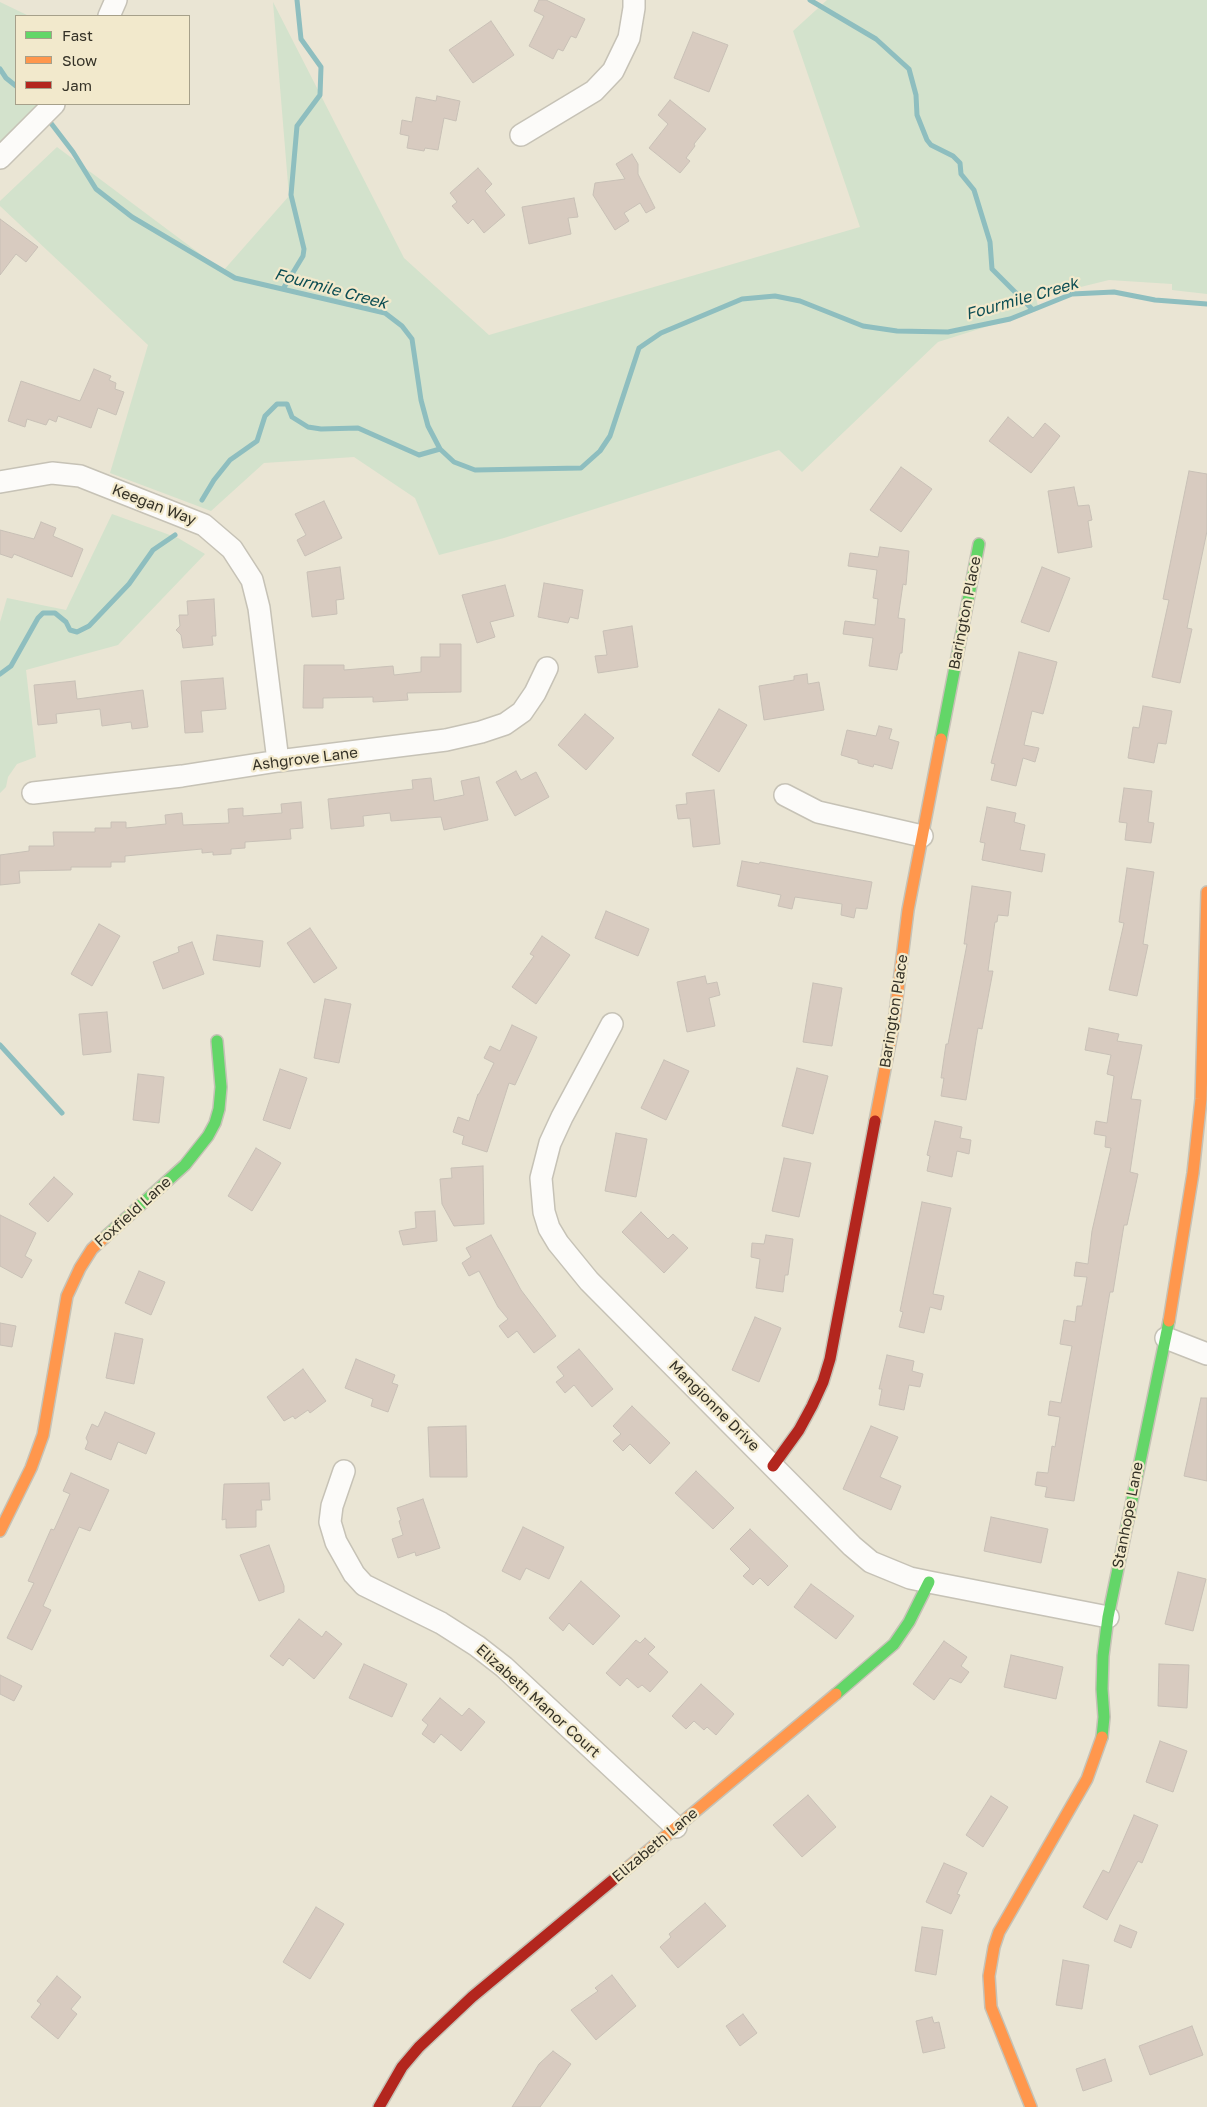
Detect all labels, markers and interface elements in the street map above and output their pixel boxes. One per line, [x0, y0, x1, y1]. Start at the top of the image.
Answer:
legend [15, 15, 190, 105]
text: Fast [62, 26, 93, 44]
text: Slow [62, 51, 97, 69]
text: Jam [62, 76, 92, 94]
water label: Fourmile Creek [272, 265, 390, 313]
water label: Fourmile Creek [964, 274, 1080, 324]
street label: Keegan Way [109, 481, 199, 529]
street label: Barington Place [945, 555, 985, 671]
street label: Ashgrove Lane [251, 744, 359, 774]
street label: Barington Place [876, 953, 912, 1069]
street label: Foxfield Lane [91, 1173, 175, 1251]
street label: Mangionne Drive [665, 1357, 763, 1455]
street label: Stanhope Lane [1109, 1460, 1147, 1570]
street label: Elizabeth Manor Court [472, 1641, 604, 1761]
street label: Elizabeth Lane [609, 1804, 701, 1886]

